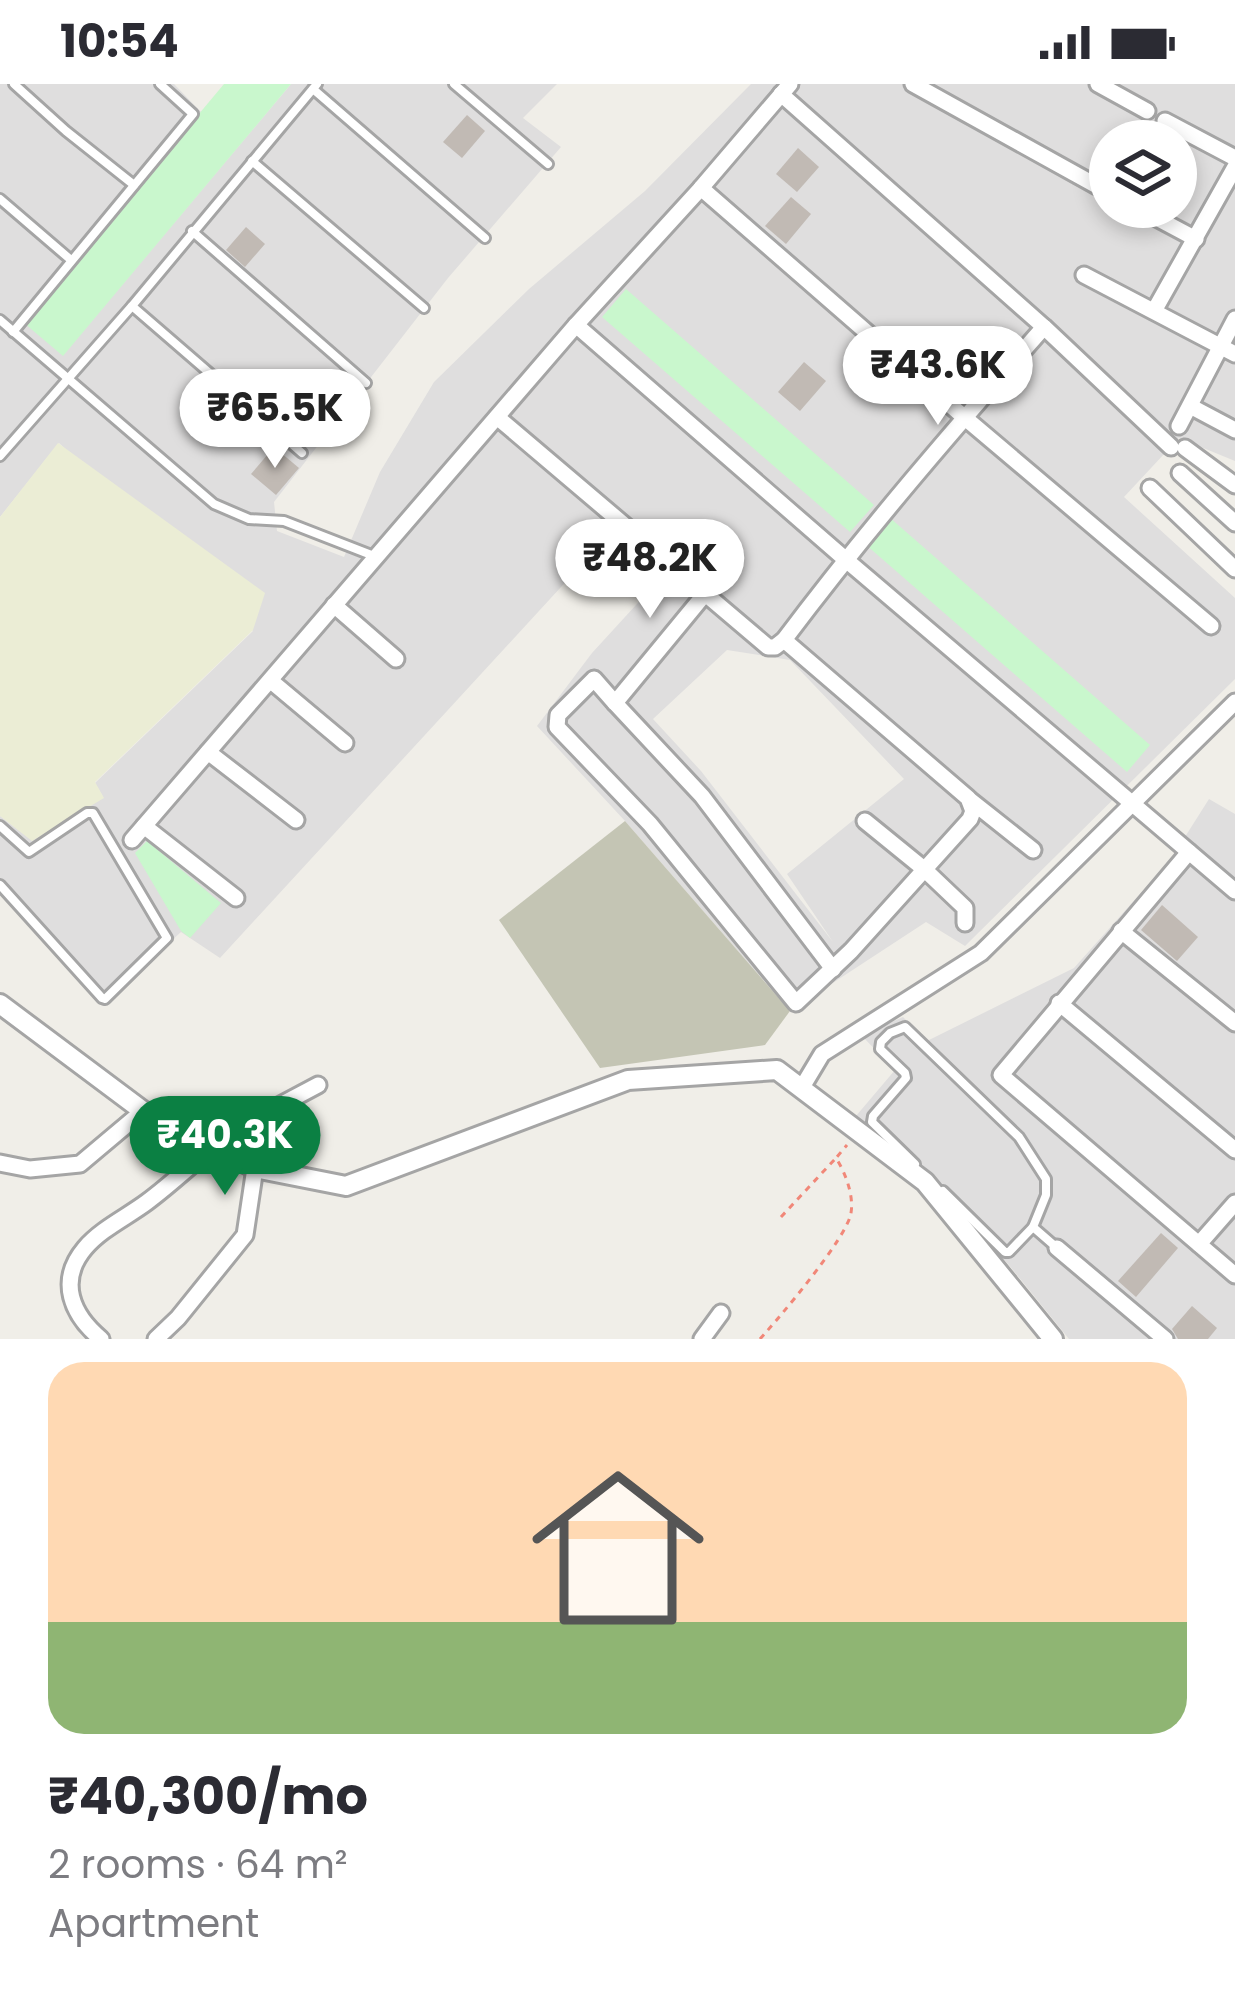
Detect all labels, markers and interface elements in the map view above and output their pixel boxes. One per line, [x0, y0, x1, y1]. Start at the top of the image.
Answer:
text: 10:54 [60, 10, 179, 73]
map controls [1089, 120, 1197, 228]
button: layers [1089, 120, 1197, 228]
pin: ₹43.6K [840, 326, 1036, 428]
text: ₹43.6K [870, 337, 1006, 392]
pin: ₹65.5K [177, 369, 373, 471]
text: ₹65.5K [206, 380, 344, 435]
pin: ₹48.2K [552, 519, 748, 621]
text: ₹48.2K [582, 530, 718, 585]
pin: ₹40.3K [127, 1096, 323, 1198]
text: ₹40.3K [157, 1107, 293, 1162]
icon: home [510, 1440, 726, 1656]
text: ₹40,300/mo [48, 1760, 368, 1832]
text: 2 rooms · 64 m² [48, 1837, 348, 1892]
text: Apartment [48, 1896, 259, 1951]

